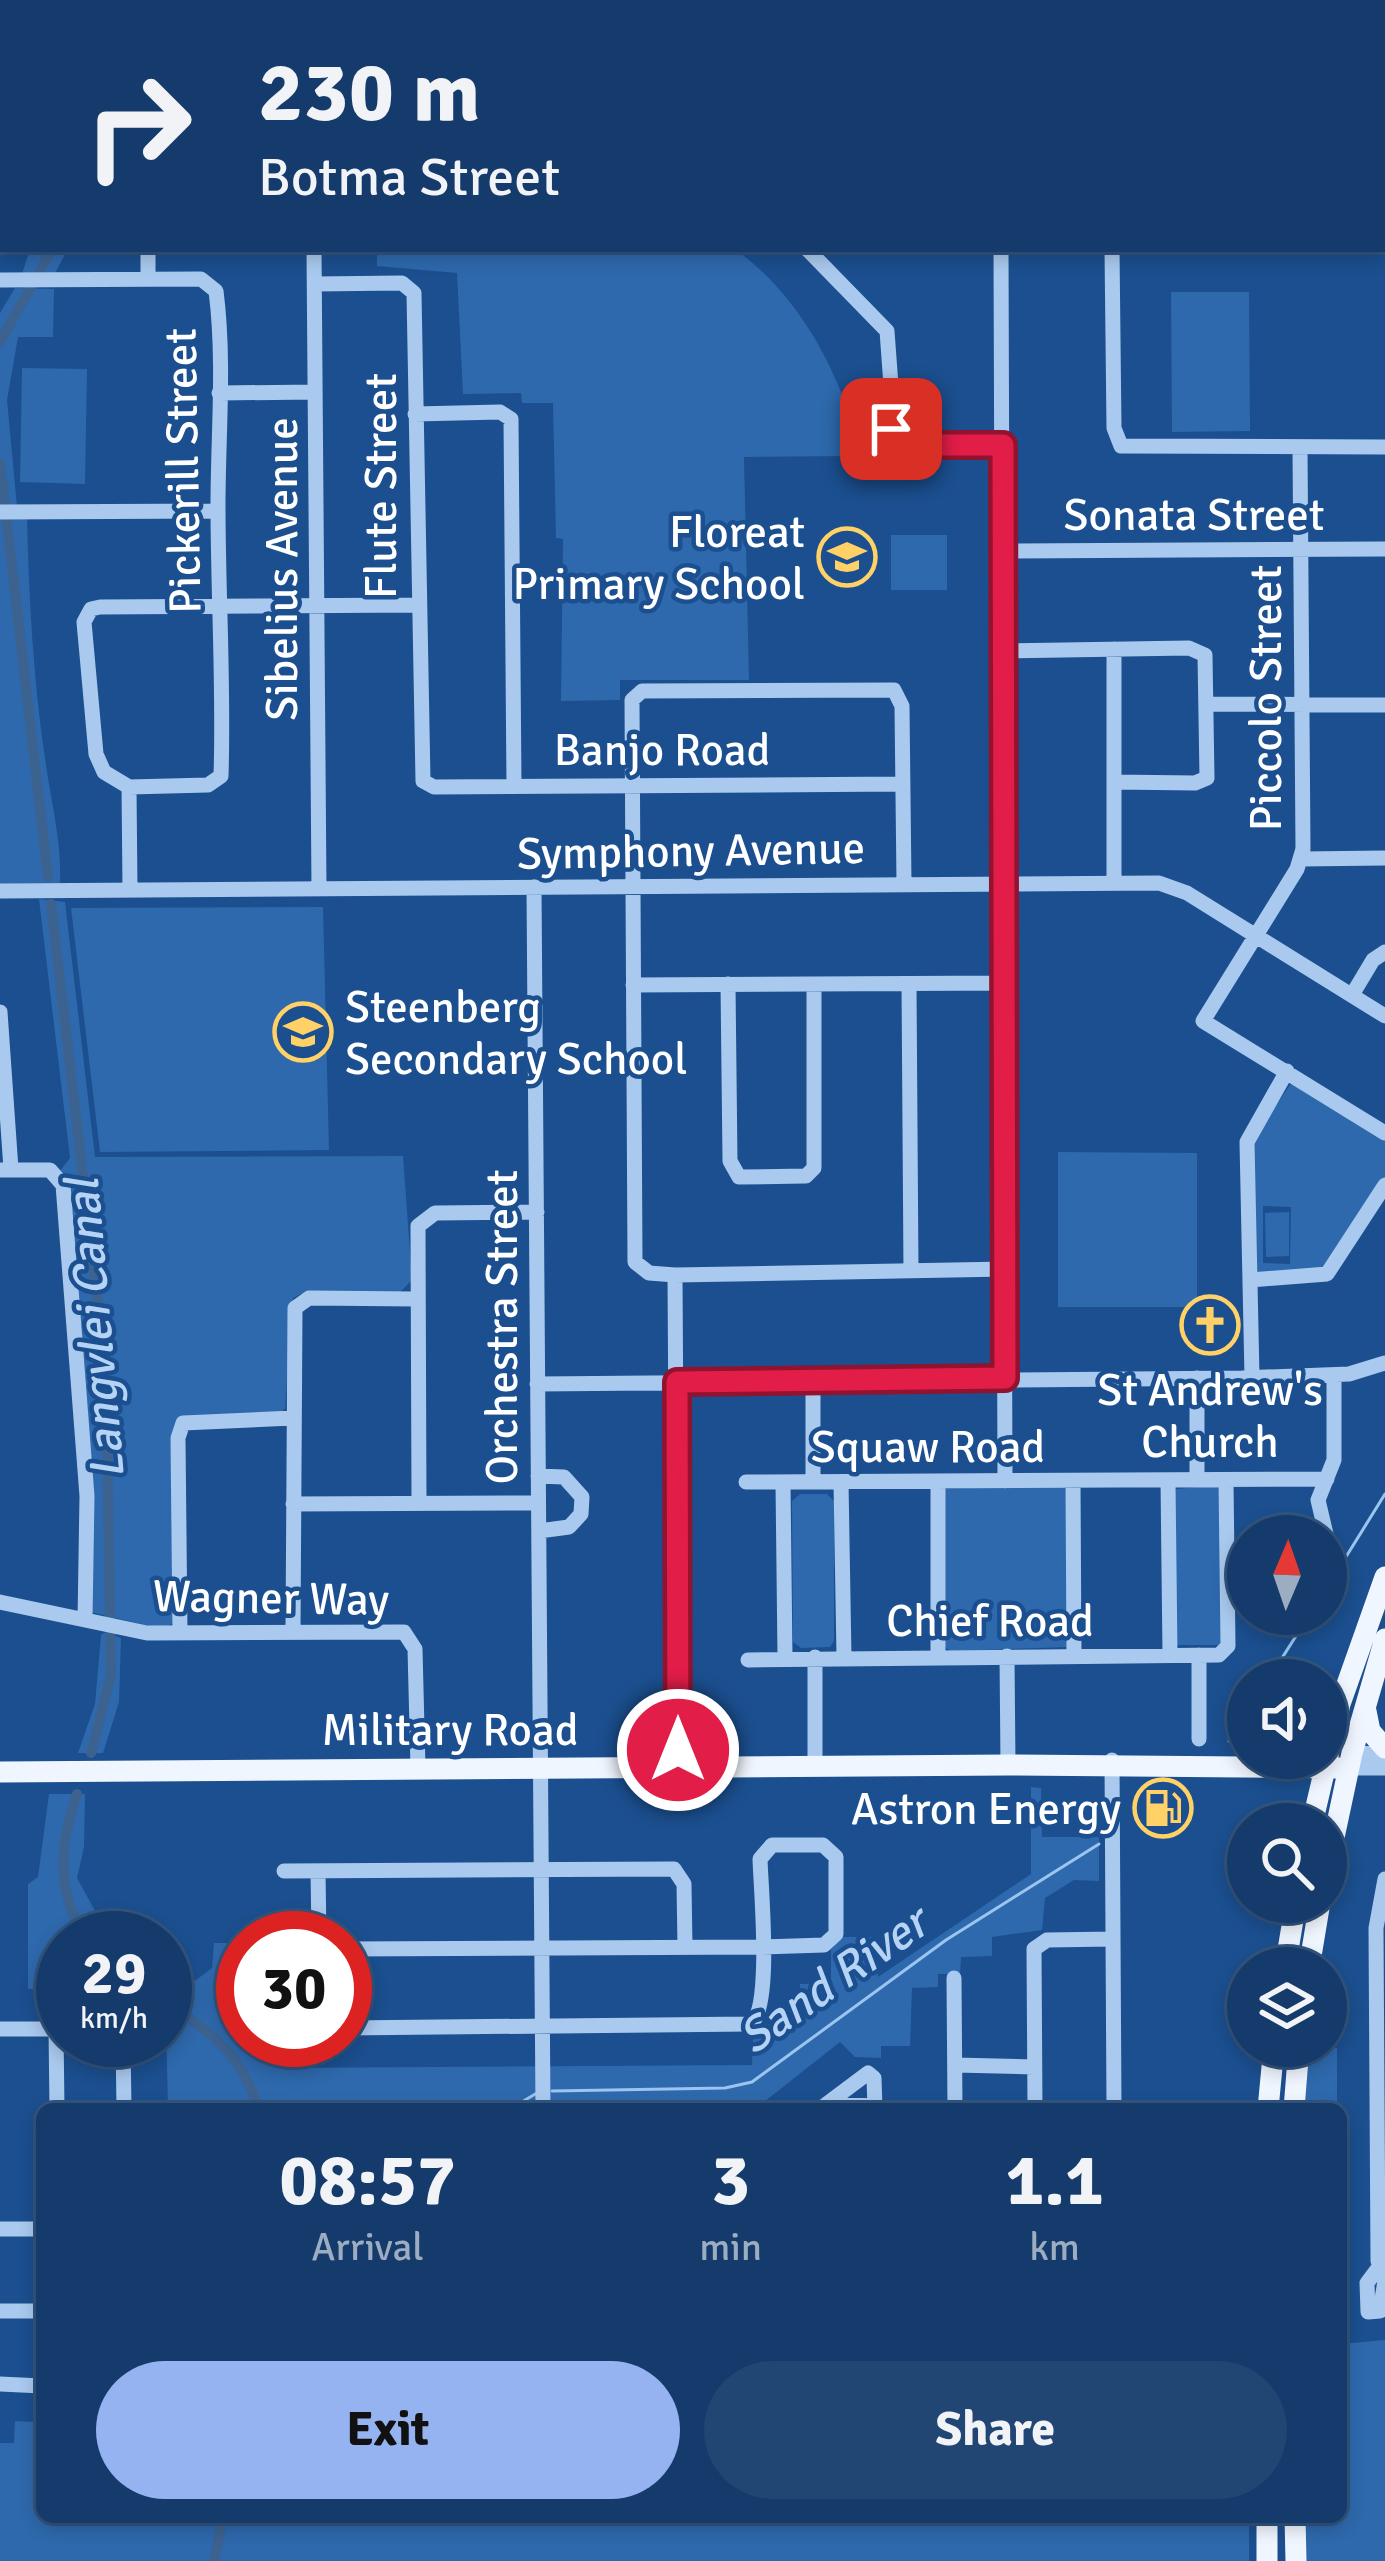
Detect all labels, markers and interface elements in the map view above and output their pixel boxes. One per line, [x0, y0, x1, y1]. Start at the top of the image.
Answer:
text: 230 m [258, 41, 480, 145]
icon: right [60, 48, 216, 204]
text: Botma Street [258, 144, 560, 211]
street label: Pickerill Street [154, 328, 213, 614]
street label: Flute Street [354, 373, 409, 599]
pin [840, 378, 942, 480]
icon: arrive [858, 396, 924, 462]
street label: Sibelius Avenue [255, 417, 310, 721]
street label: Sonata Street [1064, 488, 1325, 543]
place label: Floreat Primary School [513, 505, 805, 612]
school or university icon: Floreat Primary School [816, 526, 878, 588]
street label: Piccolo Street [1239, 565, 1294, 831]
street label: Banjo Road [554, 723, 770, 778]
street label: Symphony Avenue [516, 821, 866, 882]
place label: Steenberg Secondary School [345, 980, 687, 1087]
school or university icon: Steenberg Secondary School [272, 1001, 334, 1063]
street label: Orchestra Street [475, 1169, 530, 1485]
water label: Langvlei Canal [53, 1173, 138, 1481]
church icon: St Andrew's Church [1179, 1294, 1241, 1356]
place label: St Andrew's Church [1097, 1363, 1323, 1470]
street label: Squaw Road [811, 1420, 1045, 1475]
north arrow [1227, 1515, 1347, 1635]
map controls [1227, 1515, 1347, 2067]
street label: Wagner Way [152, 1569, 390, 1628]
street label: Chief Road [886, 1594, 1094, 1649]
button: sound [1227, 1659, 1347, 1779]
position arrow [615, 1687, 741, 1813]
street label: Military Road [321, 1703, 579, 1758]
fuel station icon: Astron Energy [1132, 1777, 1194, 1839]
place label: Astron Energy [851, 1782, 1121, 1837]
button: search [1227, 1803, 1347, 1923]
water label: Sand River [727, 1890, 944, 2067]
speed limit sign: 30 [216, 1911, 372, 2067]
text: 29 [82, 1937, 146, 2011]
button: layers [1227, 1947, 1347, 2067]
text: km/h [80, 2000, 148, 2037]
text: 08:57 [279, 2136, 456, 2225]
text: 3 [711, 2136, 750, 2225]
text: 1.1 [1005, 2136, 1104, 2225]
text: Arrival [311, 2223, 424, 2271]
text: min [699, 2223, 762, 2271]
text: km [1029, 2223, 1080, 2271]
button: Exit [96, 2361, 680, 2499]
button: Share [704, 2361, 1287, 2499]

